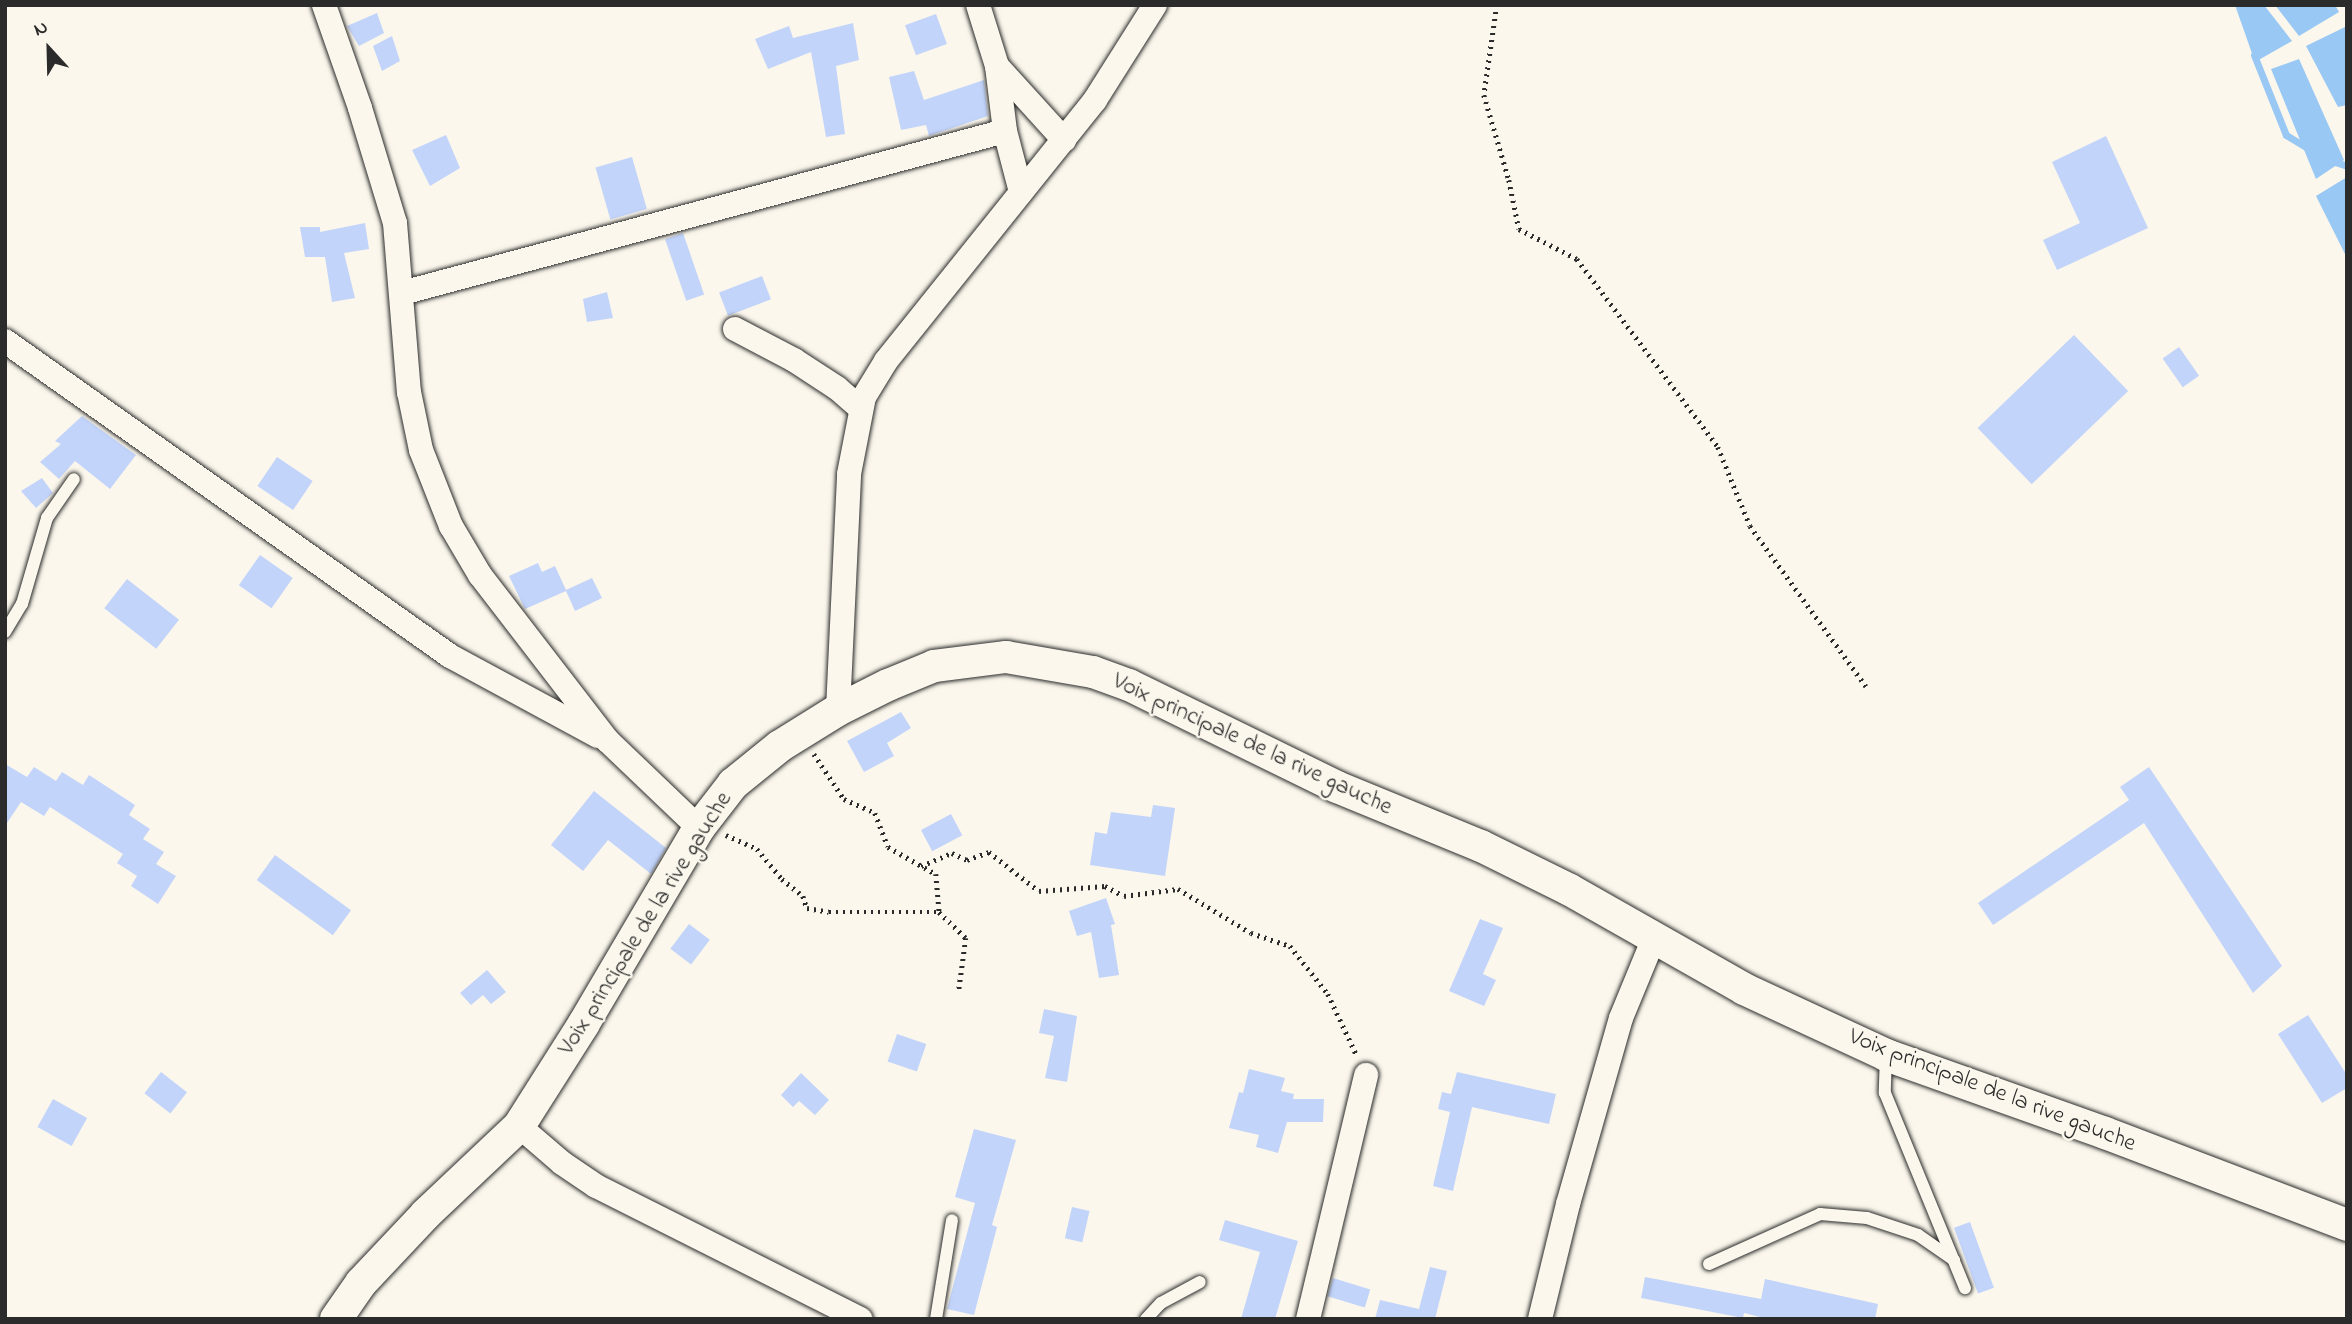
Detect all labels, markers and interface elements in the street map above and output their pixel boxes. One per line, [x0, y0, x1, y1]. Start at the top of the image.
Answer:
north arrow [14, 14, 84, 84]
text: N [30, 14, 52, 44]
street label: Voix principale de la rive gauche [1108, 667, 1396, 823]
street label: Voix principale de la rive gauche [553, 787, 739, 1061]
street label: Voix principale de la rive gauche [1844, 1023, 2140, 1159]

